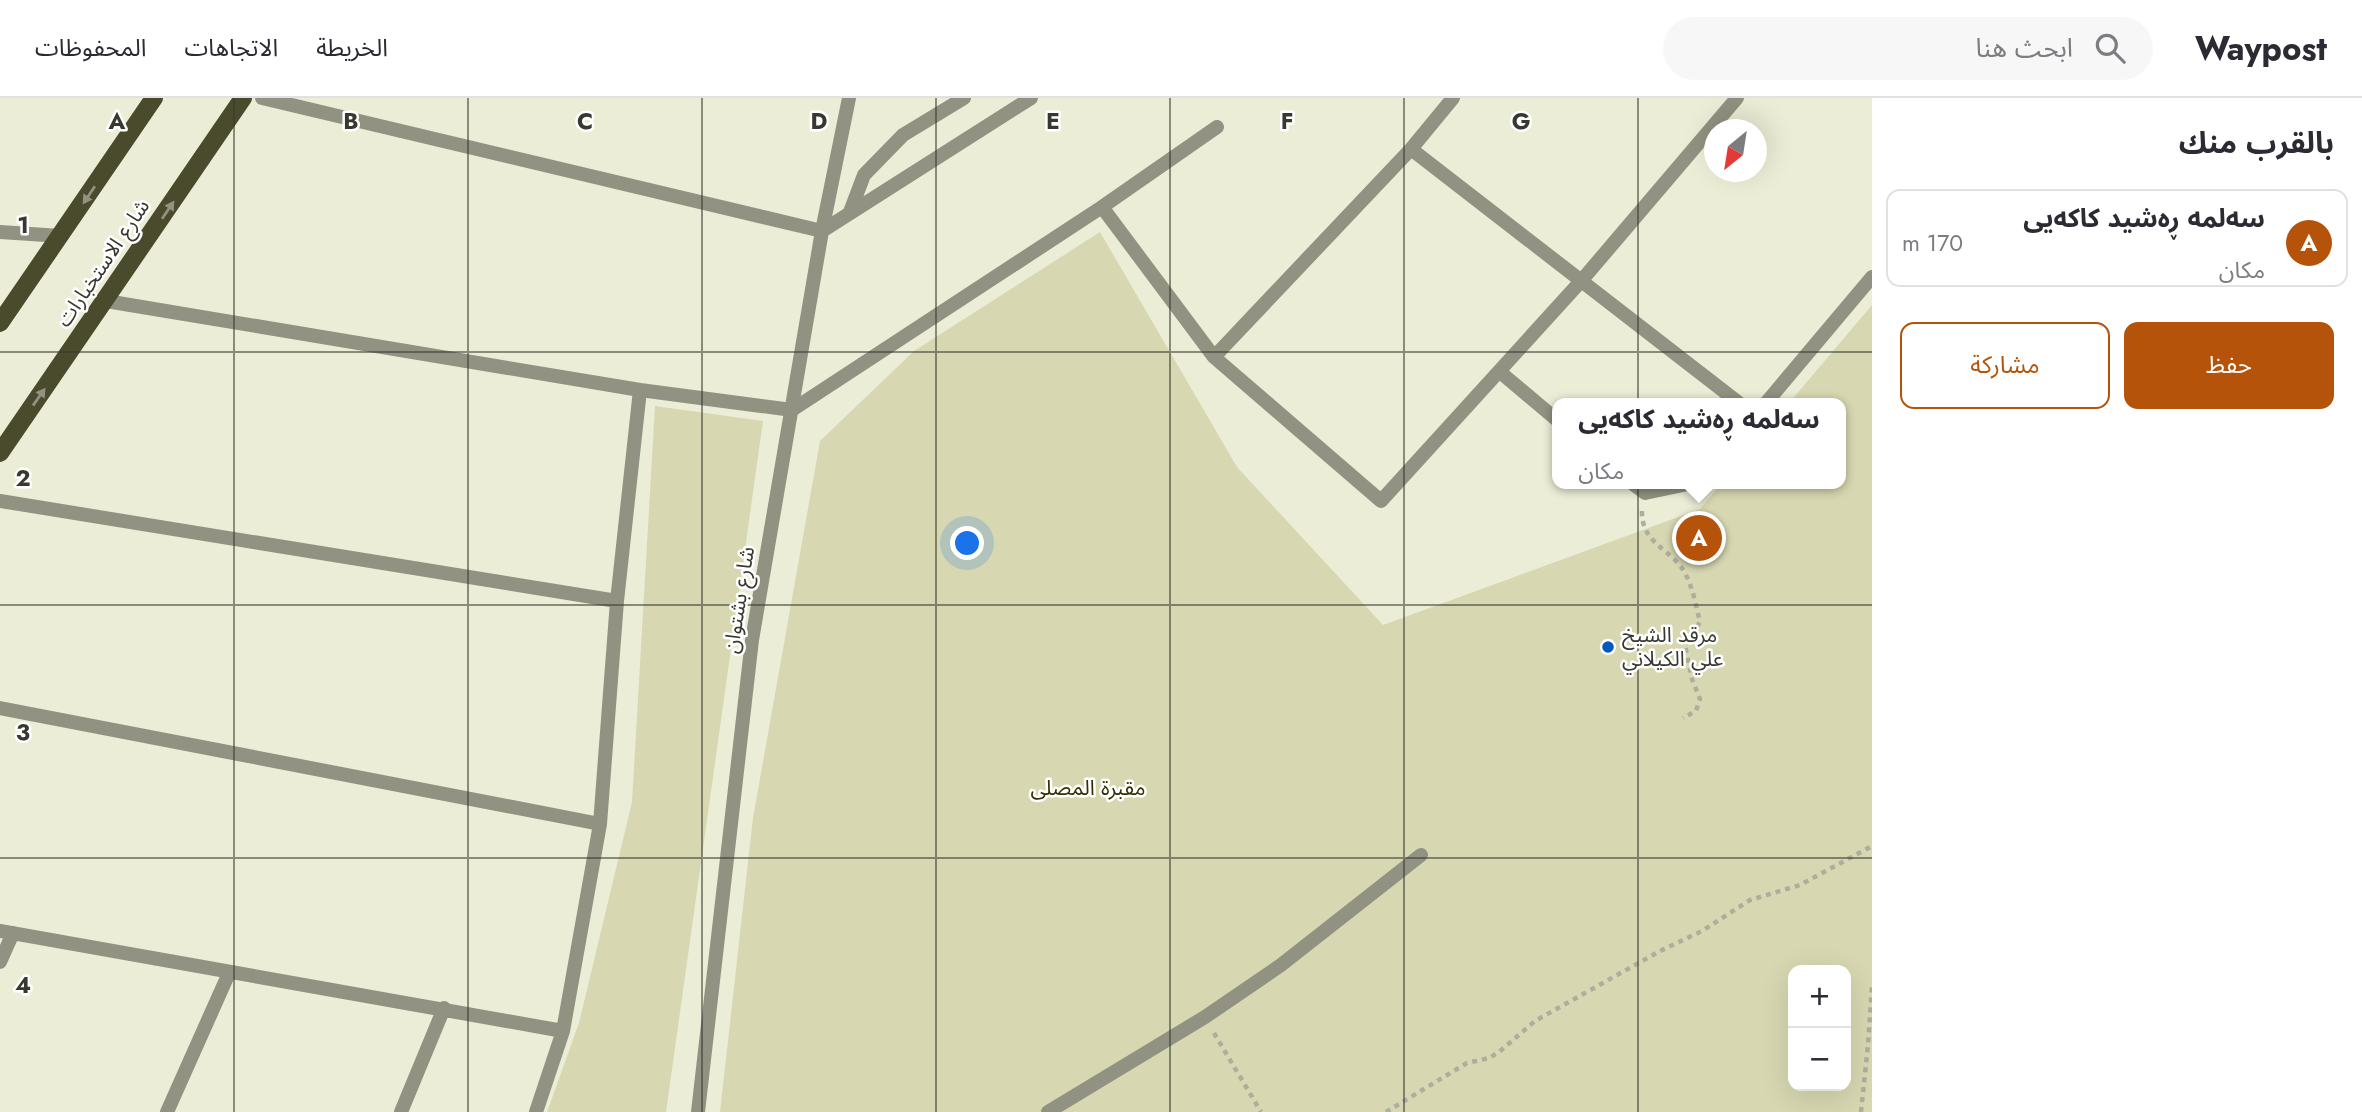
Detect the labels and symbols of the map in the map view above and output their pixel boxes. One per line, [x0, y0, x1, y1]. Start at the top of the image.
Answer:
text: A [108, 104, 126, 138]
text: B [343, 104, 359, 138]
text: C [577, 104, 593, 138]
text: D [811, 104, 828, 138]
text: E [1046, 104, 1060, 138]
text: F [1281, 104, 1293, 138]
text: G [1512, 104, 1530, 138]
north arrow [1704, 119, 1767, 182]
one-way arrow [82, 185, 95, 205]
street label: شارع الاستخبارات [49, 193, 157, 333]
one-way arrow [161, 200, 174, 219]
text: 1 [17, 208, 29, 242]
one-way arrow [32, 388, 46, 406]
text: 2 [15, 461, 31, 495]
pin: A [1676, 512, 1722, 564]
your location [950, 526, 984, 560]
street label: شارع بشتوان [716, 544, 762, 656]
place label: مرقد الشيخ علي الكيلاني [1622, 620, 1723, 675]
marker: مرقد الشيخ علي الكيلاني [1600, 639, 1616, 655]
text: 3 [16, 715, 30, 749]
park label: مقبرة المصلى [1030, 773, 1146, 803]
text: 4 [15, 968, 31, 1002]

